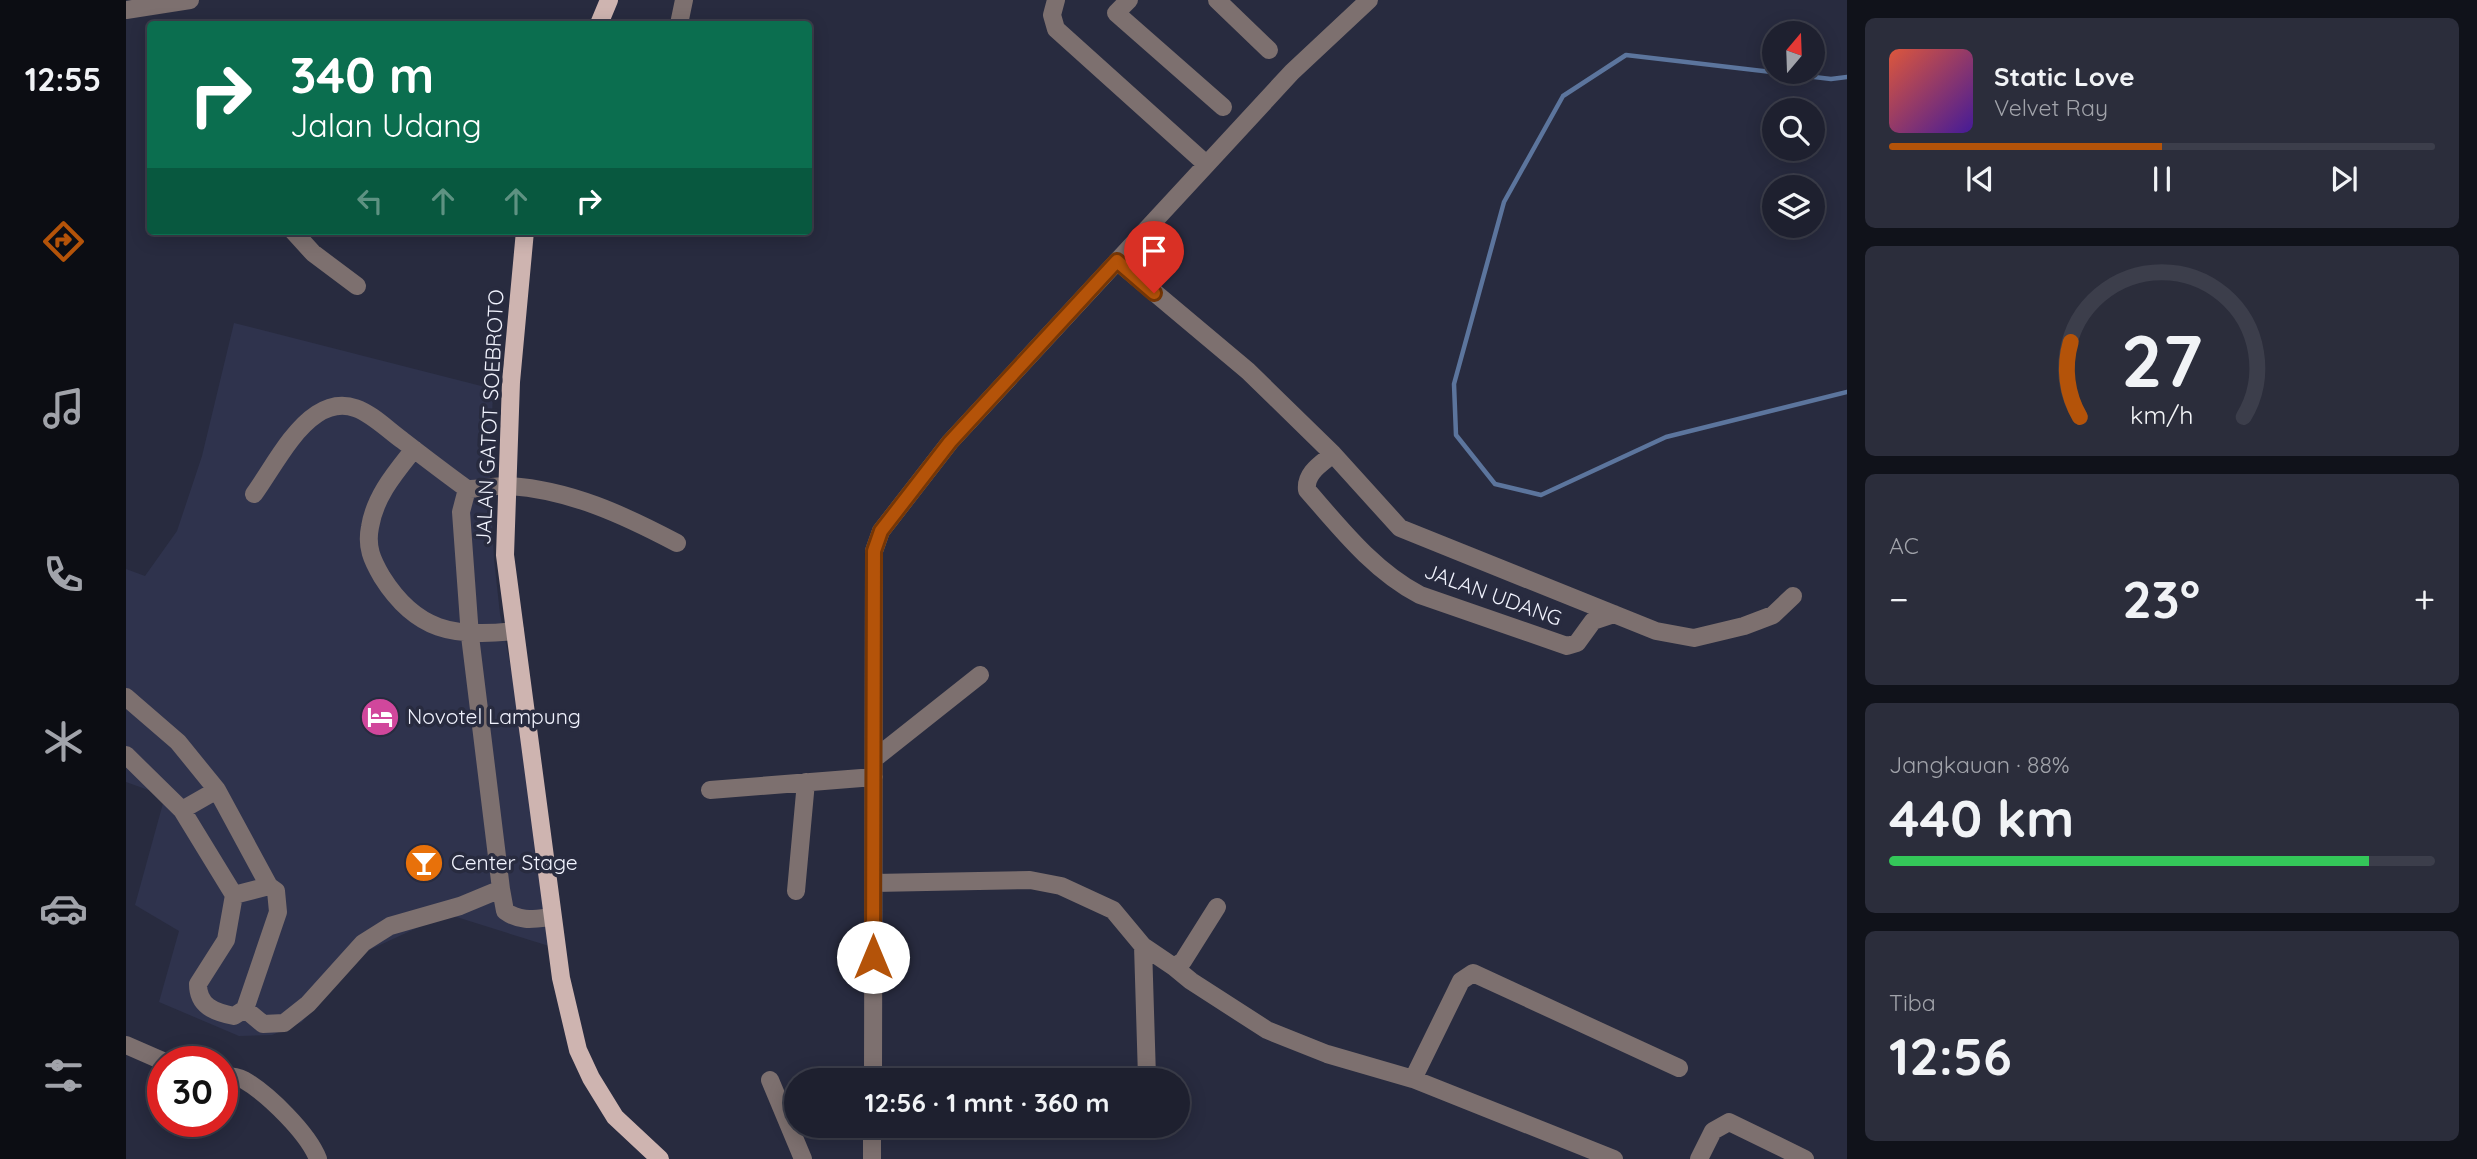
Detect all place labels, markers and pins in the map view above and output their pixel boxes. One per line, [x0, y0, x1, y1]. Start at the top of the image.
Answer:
pin [1124, 221, 1184, 293]
hotel icon: Novotel Lampung [359, 696, 401, 738]
place label: Novotel Lampung [407, 703, 581, 729]
bar icon: Center Stage [403, 842, 445, 884]
place label: Center Stage [451, 849, 578, 875]

